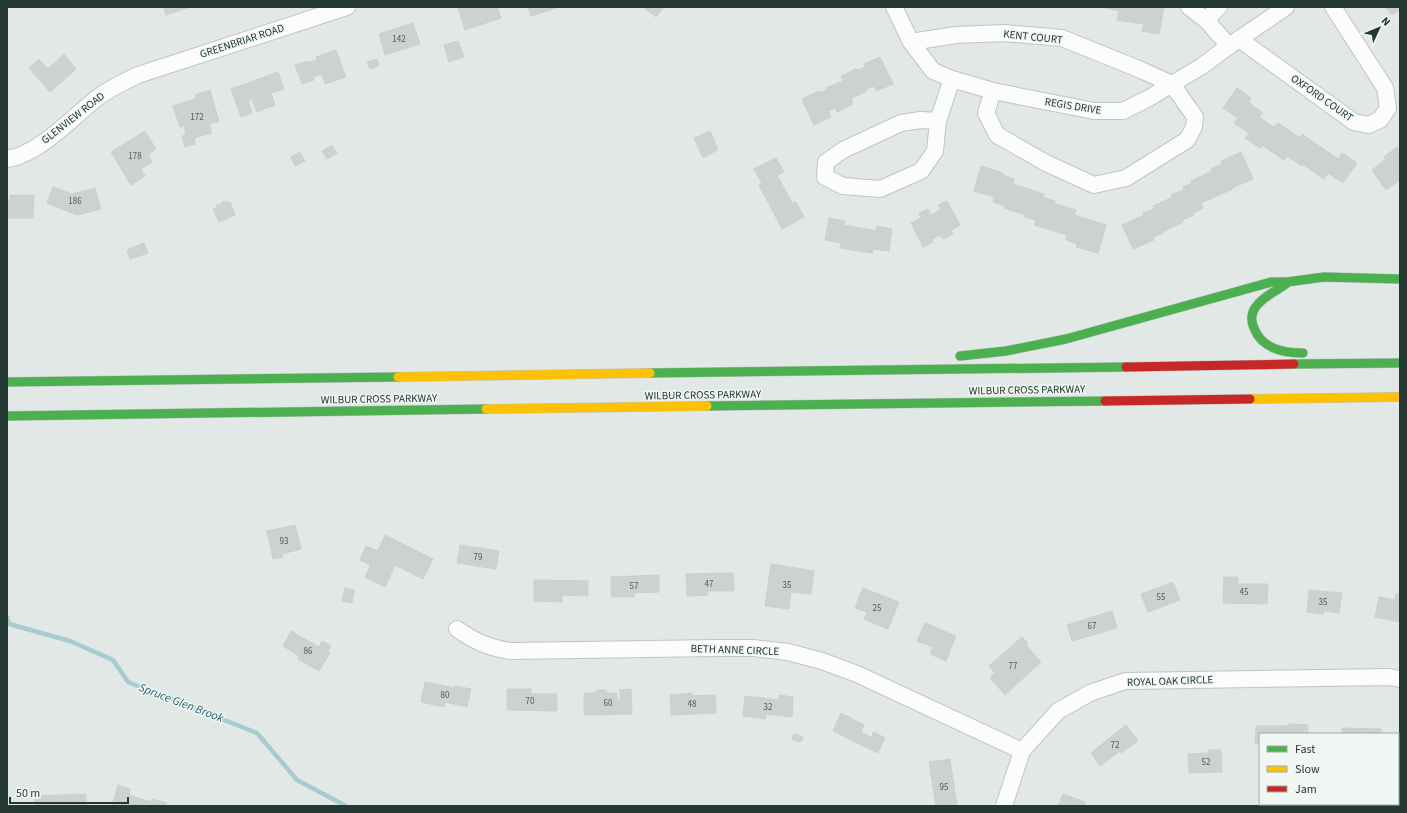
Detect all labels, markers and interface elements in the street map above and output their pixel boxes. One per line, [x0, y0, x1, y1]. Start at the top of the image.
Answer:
north arrow [1359, 8, 1399, 48]
text: N [1378, 14, 1394, 29]
street label: GREENBRIAR ROAD [198, 20, 286, 62]
street label: KENT COURT [1003, 26, 1064, 48]
house number: 142 [392, 33, 406, 46]
street label: OXFORD COURT [1288, 71, 1356, 125]
street label: GLENVIEW ROAD [38, 88, 108, 147]
street label: REGIS DRIVE [1044, 94, 1103, 118]
house number: 172 [190, 111, 204, 124]
house number: 178 [128, 150, 142, 163]
house number: 186 [68, 195, 82, 208]
street label: WILBUR CROSS PARKWAY [969, 381, 1086, 399]
street label: WILBUR CROSS PARKWAY [645, 386, 762, 404]
street label: WILBUR CROSS PARKWAY [321, 390, 438, 408]
house number: 93 [280, 535, 289, 548]
house number: 79 [474, 551, 483, 564]
house number: 47 [705, 578, 714, 591]
house number: 35 [783, 579, 792, 592]
house number: 57 [630, 580, 639, 593]
house number: 45 [1240, 586, 1249, 599]
house number: 55 [1157, 591, 1166, 604]
house number: 35 [1319, 596, 1328, 609]
house number: 25 [873, 602, 882, 615]
house number: 67 [1088, 620, 1097, 633]
street label: BETH ANNE CIRCLE [690, 641, 780, 659]
house number: 86 [304, 645, 313, 658]
house number: 77 [1009, 660, 1018, 673]
street label: ROYAL OAK CIRCLE [1126, 672, 1214, 690]
water label: Spruce Glen Brook [136, 679, 226, 727]
house number: 80 [441, 689, 450, 702]
house number: 70 [526, 695, 535, 708]
house number: 60 [604, 697, 613, 710]
house number: 48 [688, 698, 697, 711]
house number: 32 [764, 701, 773, 714]
legend [1259, 733, 1399, 805]
house number: 72 [1111, 739, 1120, 752]
text: Fast [1295, 741, 1315, 758]
house number: 52 [1202, 756, 1211, 769]
text: Slow [1295, 761, 1320, 778]
scale bar [10, 779, 128, 805]
house number: 95 [940, 781, 949, 794]
text: Jam [1295, 781, 1317, 798]
text: 50 m [16, 785, 40, 802]

